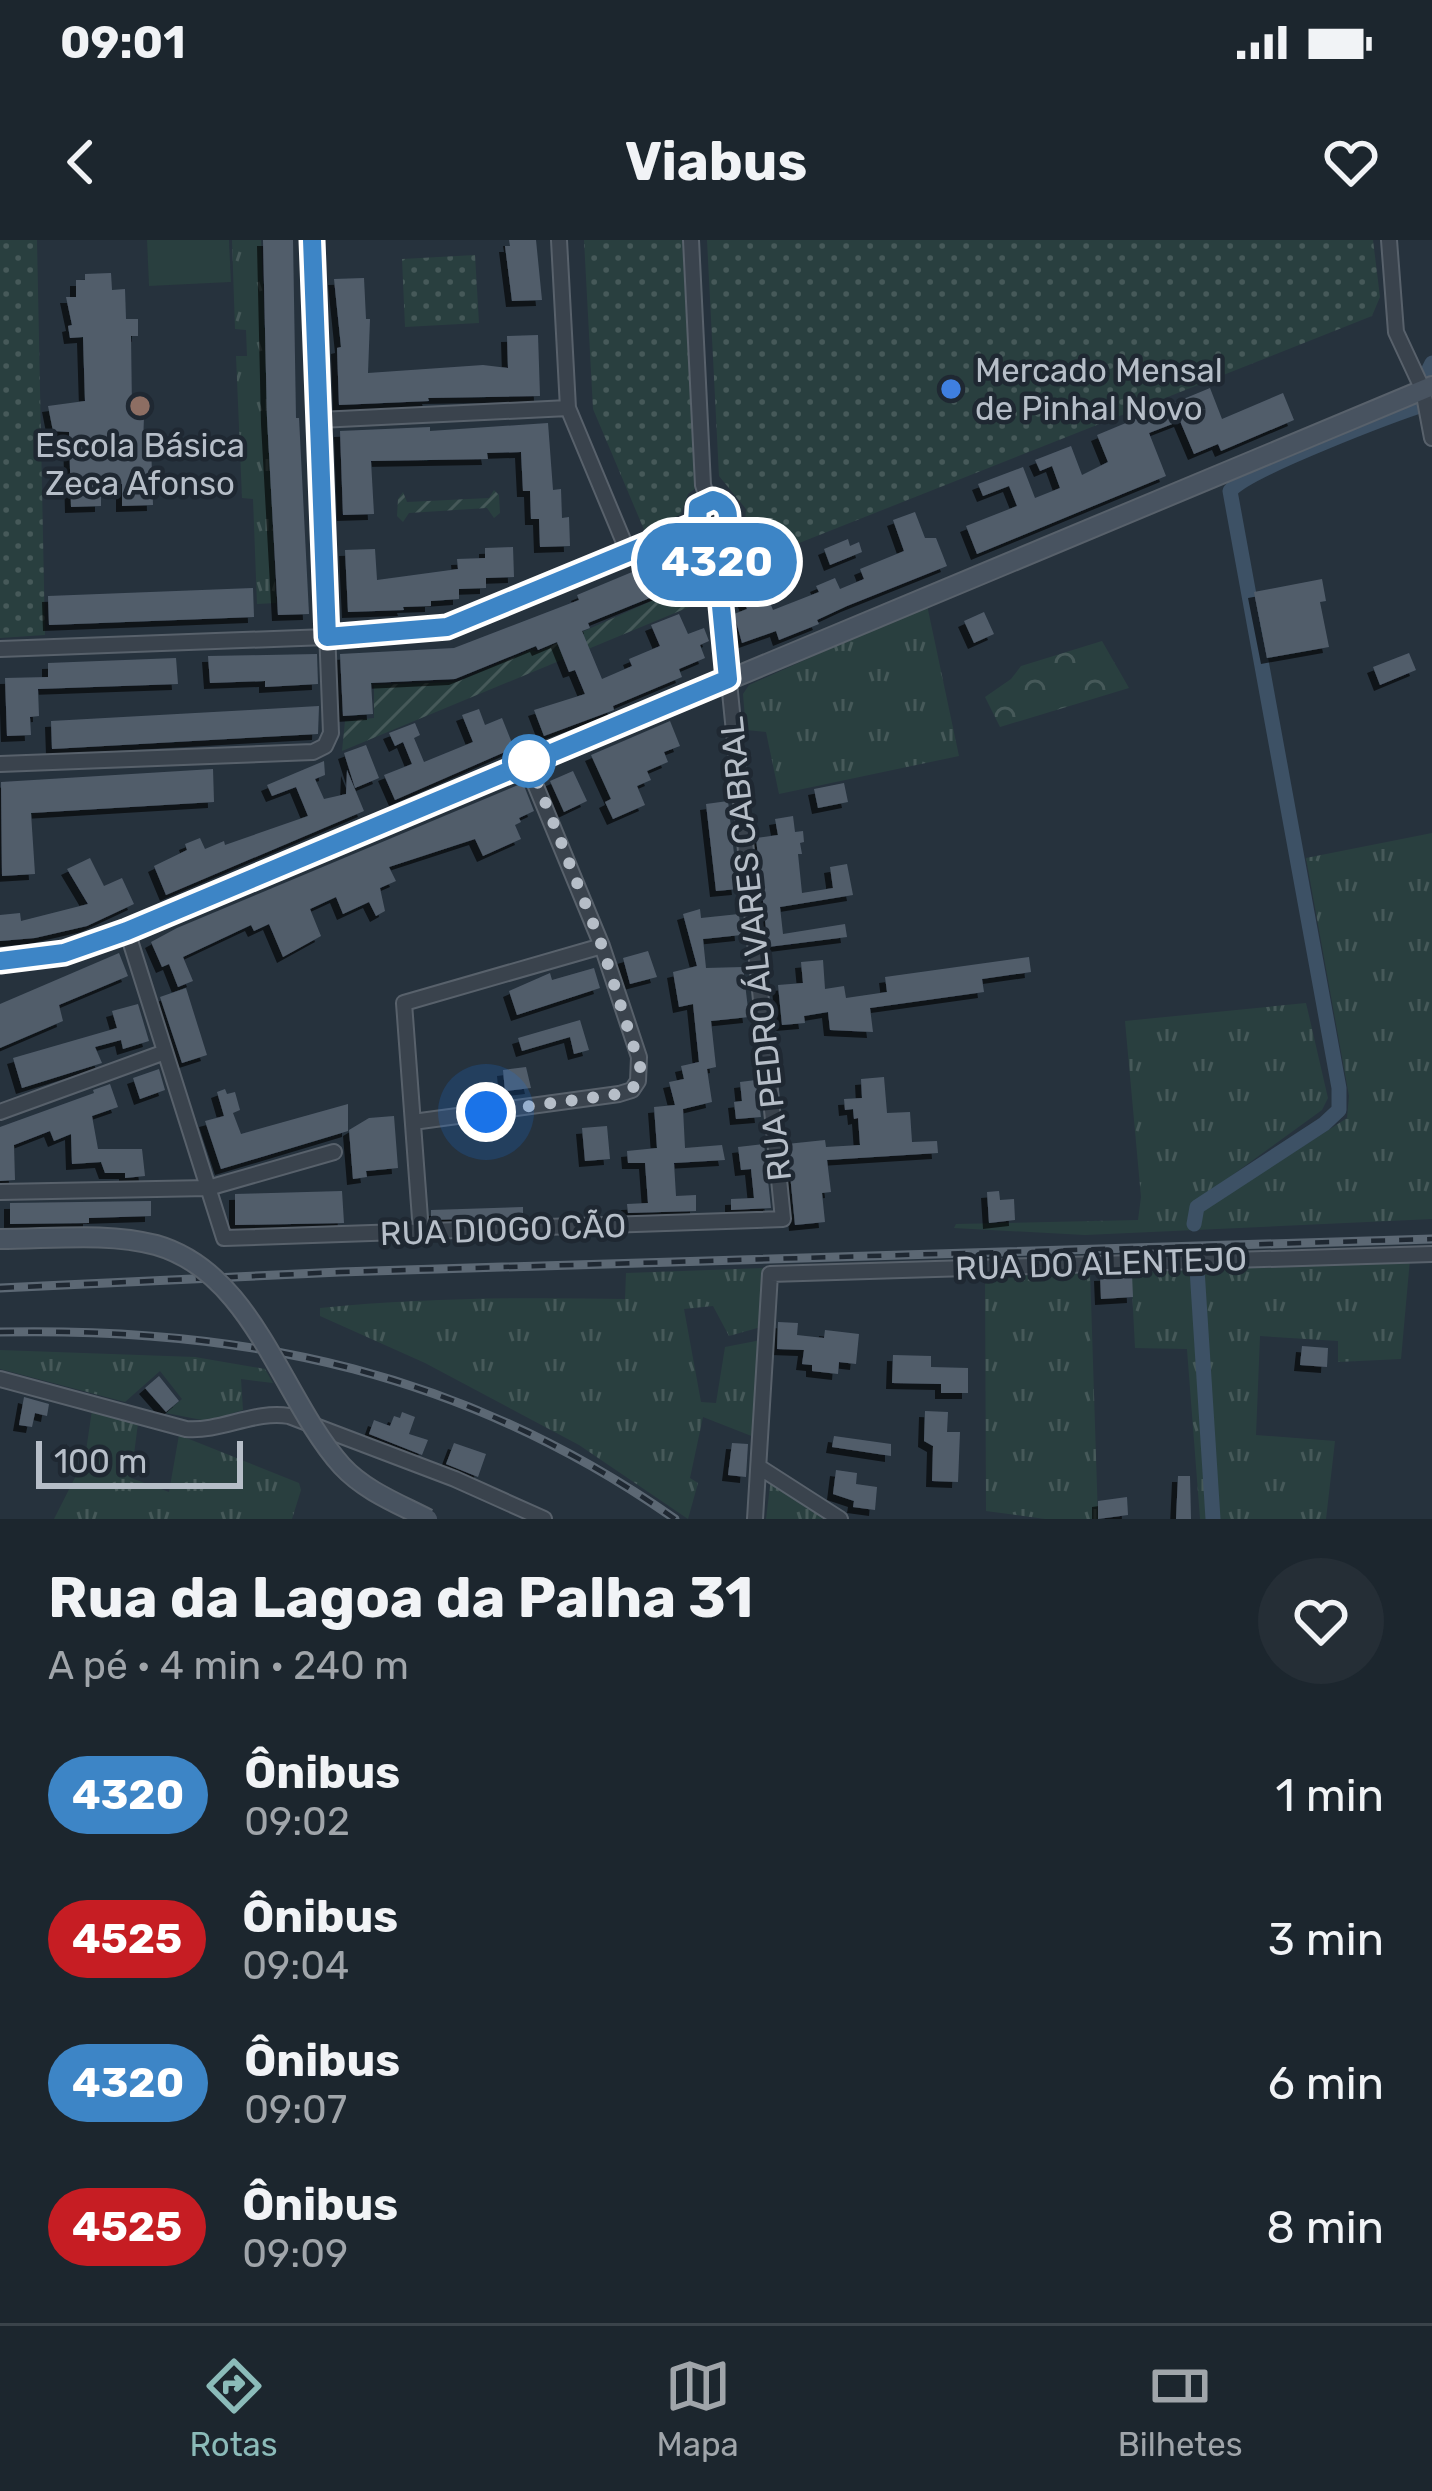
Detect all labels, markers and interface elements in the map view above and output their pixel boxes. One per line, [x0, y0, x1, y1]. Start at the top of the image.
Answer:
text: 09:01 [60, 16, 186, 69]
icon: back [48, 129, 114, 195]
icon: heart [1318, 129, 1384, 195]
text: Viabus [625, 130, 807, 194]
place label: Mercado Mensal de Pinhal Novo [975, 351, 1223, 428]
marker: Mercado Mensal de Pinhal Novo [938, 376, 964, 402]
marker: Escola Básica Zeca Afonso [127, 393, 153, 419]
place label: Escola Básica Zeca Afonso [35, 426, 245, 503]
line badge: 4320 [633, 523, 801, 601]
text: 4320 [661, 537, 773, 587]
street label: RUA PEDRO ÁLVARES CABRAL [712, 715, 799, 1183]
unlabelled marker [504, 736, 554, 786]
your location [456, 1082, 516, 1142]
street label: RUA DIOGO CÃO [379, 1206, 627, 1253]
street label: RUA DO ALENTEJO [954, 1239, 1248, 1288]
scale bar [36, 1435, 243, 1488]
text: 100 m [54, 1442, 147, 1481]
button: heart [1258, 1558, 1384, 1684]
text: Rua da Lagoa da Palha 31 [48, 1564, 753, 1631]
text: A pé · 4 min · 240 m [48, 1643, 409, 1689]
text: Ônibus [244, 1746, 400, 1799]
text: 1 min [1276, 1769, 1384, 1822]
text: 4320 [72, 1770, 184, 1820]
text: 09:02 [244, 1799, 350, 1845]
text: Ônibus [242, 1890, 398, 1943]
text: 3 min [1268, 1913, 1384, 1966]
text: 4525 [72, 1914, 182, 1964]
text: 09:04 [242, 1943, 349, 1989]
text: Ônibus [244, 2034, 400, 2087]
text: 6 min [1268, 2057, 1384, 2110]
text: 4320 [72, 2058, 184, 2108]
text: 09:07 [244, 2087, 347, 2133]
text: Ônibus [242, 2178, 398, 2231]
text: 8 min [1266, 2201, 1384, 2254]
text: 4525 [72, 2202, 182, 2252]
text: 09:09 [242, 2231, 348, 2277]
tab: Rotas [189, 2353, 278, 2464]
tab: Mapa [657, 2353, 739, 2464]
tab: Bilhetes [1118, 2353, 1243, 2464]

